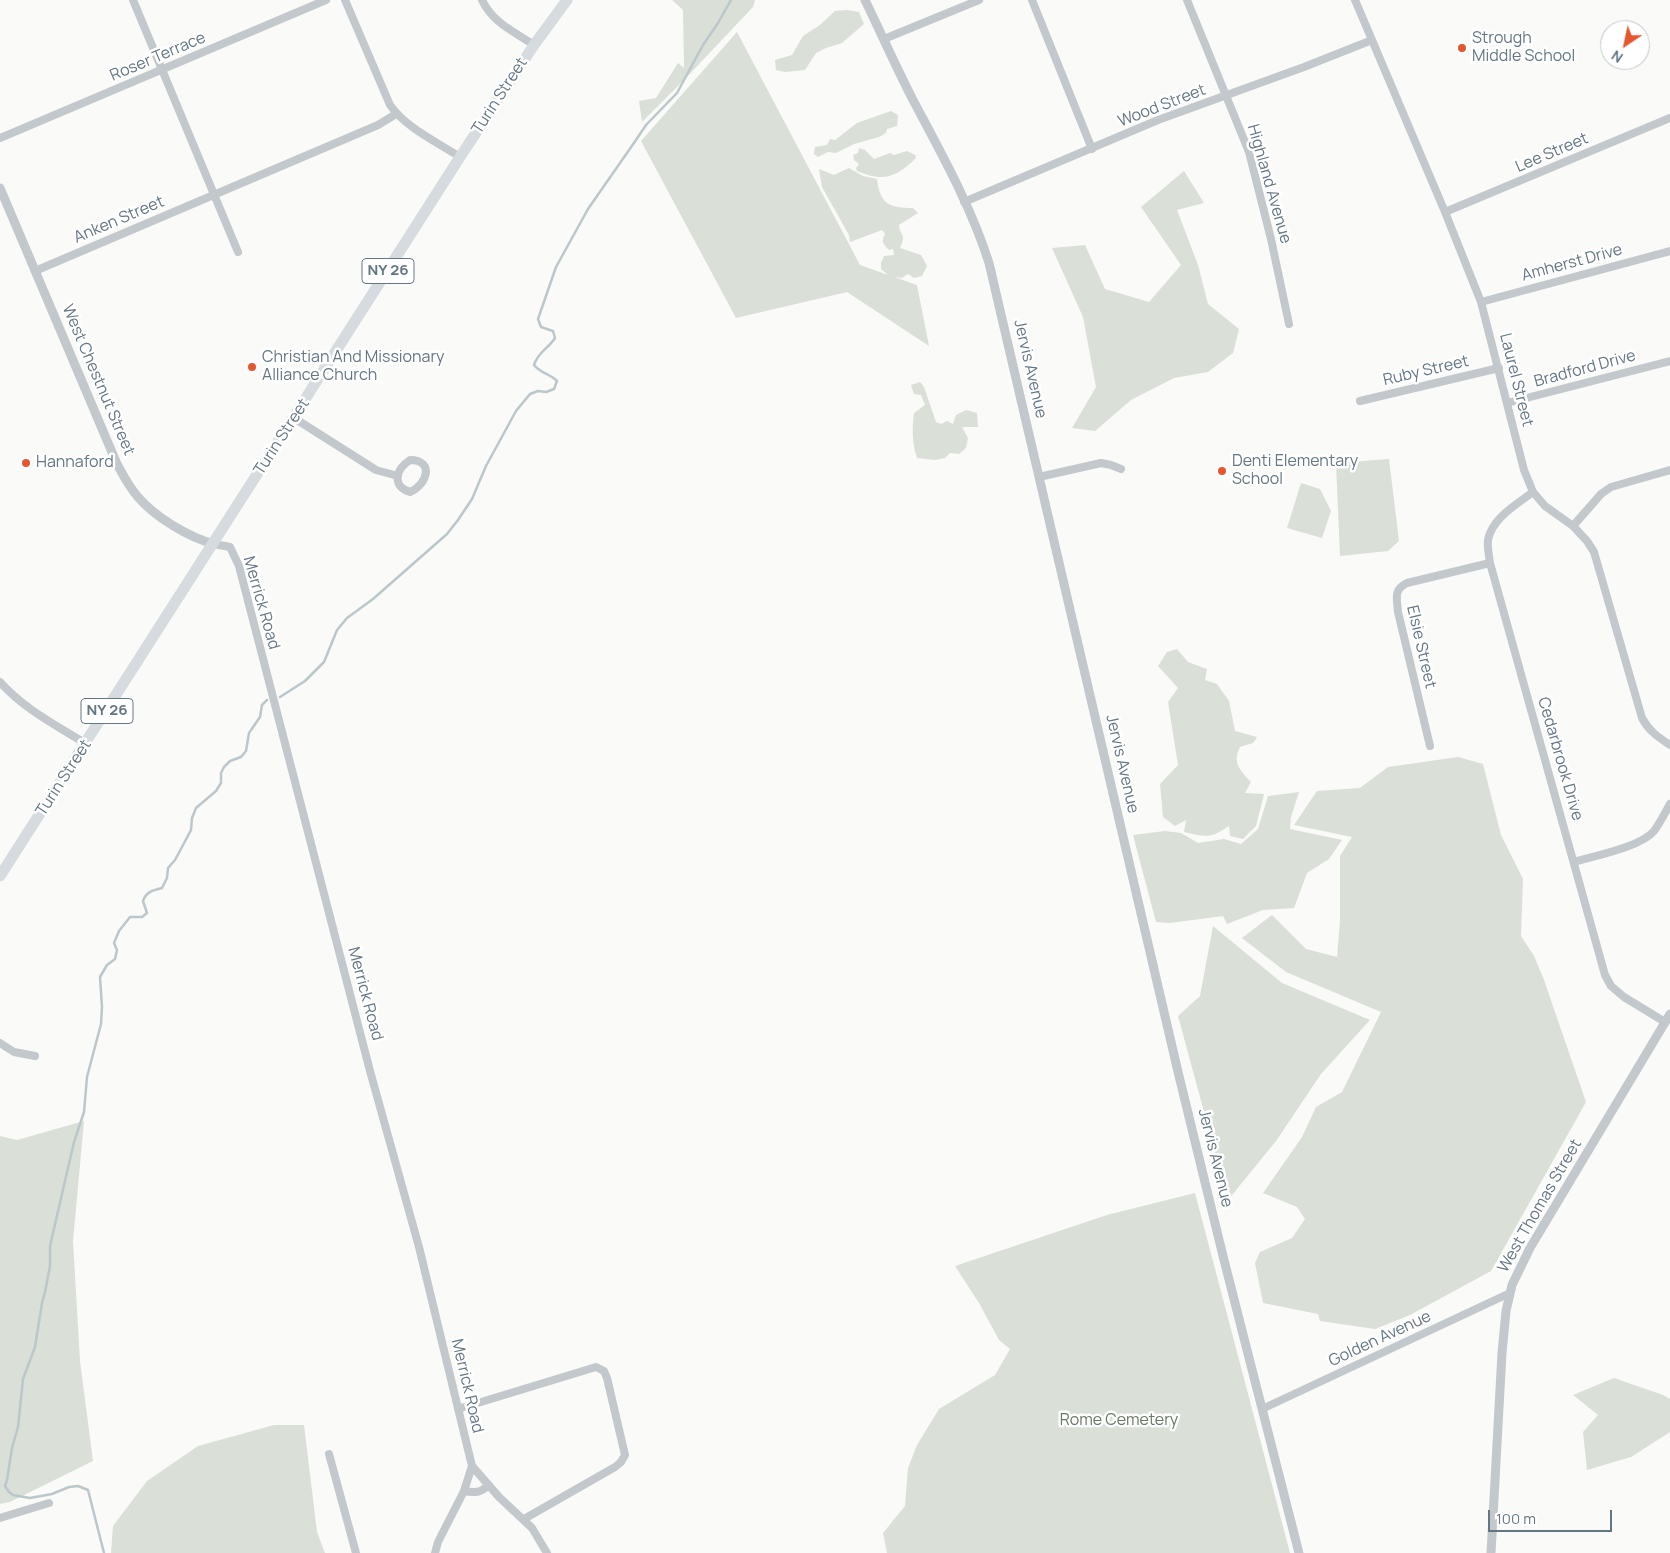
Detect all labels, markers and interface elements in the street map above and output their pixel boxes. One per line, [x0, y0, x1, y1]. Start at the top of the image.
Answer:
north arrow [1600, 20, 1650, 70]
street label: Roser Terrace [107, 28, 209, 86]
place label: Strough Middle School [1472, 29, 1575, 67]
marker: Strough Middle School [1456, 42, 1468, 54]
text: N [1607, 46, 1626, 68]
street label: Turin Street [468, 54, 532, 138]
street label: Wood Street [1115, 80, 1209, 132]
street label: Highland Avenue [1243, 122, 1295, 246]
street label: Lee Street [1513, 129, 1591, 177]
street label: Anken Street [71, 192, 167, 248]
street label: Amherst Drive [1520, 240, 1624, 286]
road number: NY 26 [362, 258, 414, 284]
street label: West Chestnut Street [57, 302, 139, 458]
street label: Jervis Avenue [1009, 318, 1051, 420]
street label: Laurel Street [1495, 331, 1537, 429]
street label: Bradford Drive [1532, 346, 1638, 392]
place label: Christian And Missionary Alliance Church [262, 348, 445, 386]
street label: Ruby Street [1381, 352, 1471, 390]
marker: Christian And Missionary Alliance Church [246, 361, 258, 373]
street label: Turin Street [250, 395, 314, 479]
place label: Denti Elementary School [1232, 452, 1358, 490]
place label: Hannaford [36, 453, 114, 473]
marker: Hannaford [20, 457, 32, 469]
marker: Denti Elementary School [1216, 465, 1228, 477]
street label: Merrick Road [239, 554, 283, 652]
street label: Elsie Street [1402, 604, 1440, 690]
street label: Cedarbrook Drive [1533, 695, 1587, 823]
road number: NY 26 [81, 698, 133, 724]
street label: Jervis Avenue [1101, 713, 1143, 815]
street label: Turin Street [32, 736, 96, 820]
street label: Merrick Road [343, 945, 387, 1043]
street label: Jervis Avenue [1193, 1107, 1237, 1209]
street label: West Thomas Street [1494, 1136, 1586, 1276]
street label: Golden Avenue [1326, 1307, 1434, 1371]
street label: Merrick Road [447, 1337, 487, 1435]
park label: Rome Cemetery [1060, 1411, 1178, 1431]
scale bar [1490, 1500, 1614, 1532]
text: 100 m [1496, 1508, 1536, 1529]

